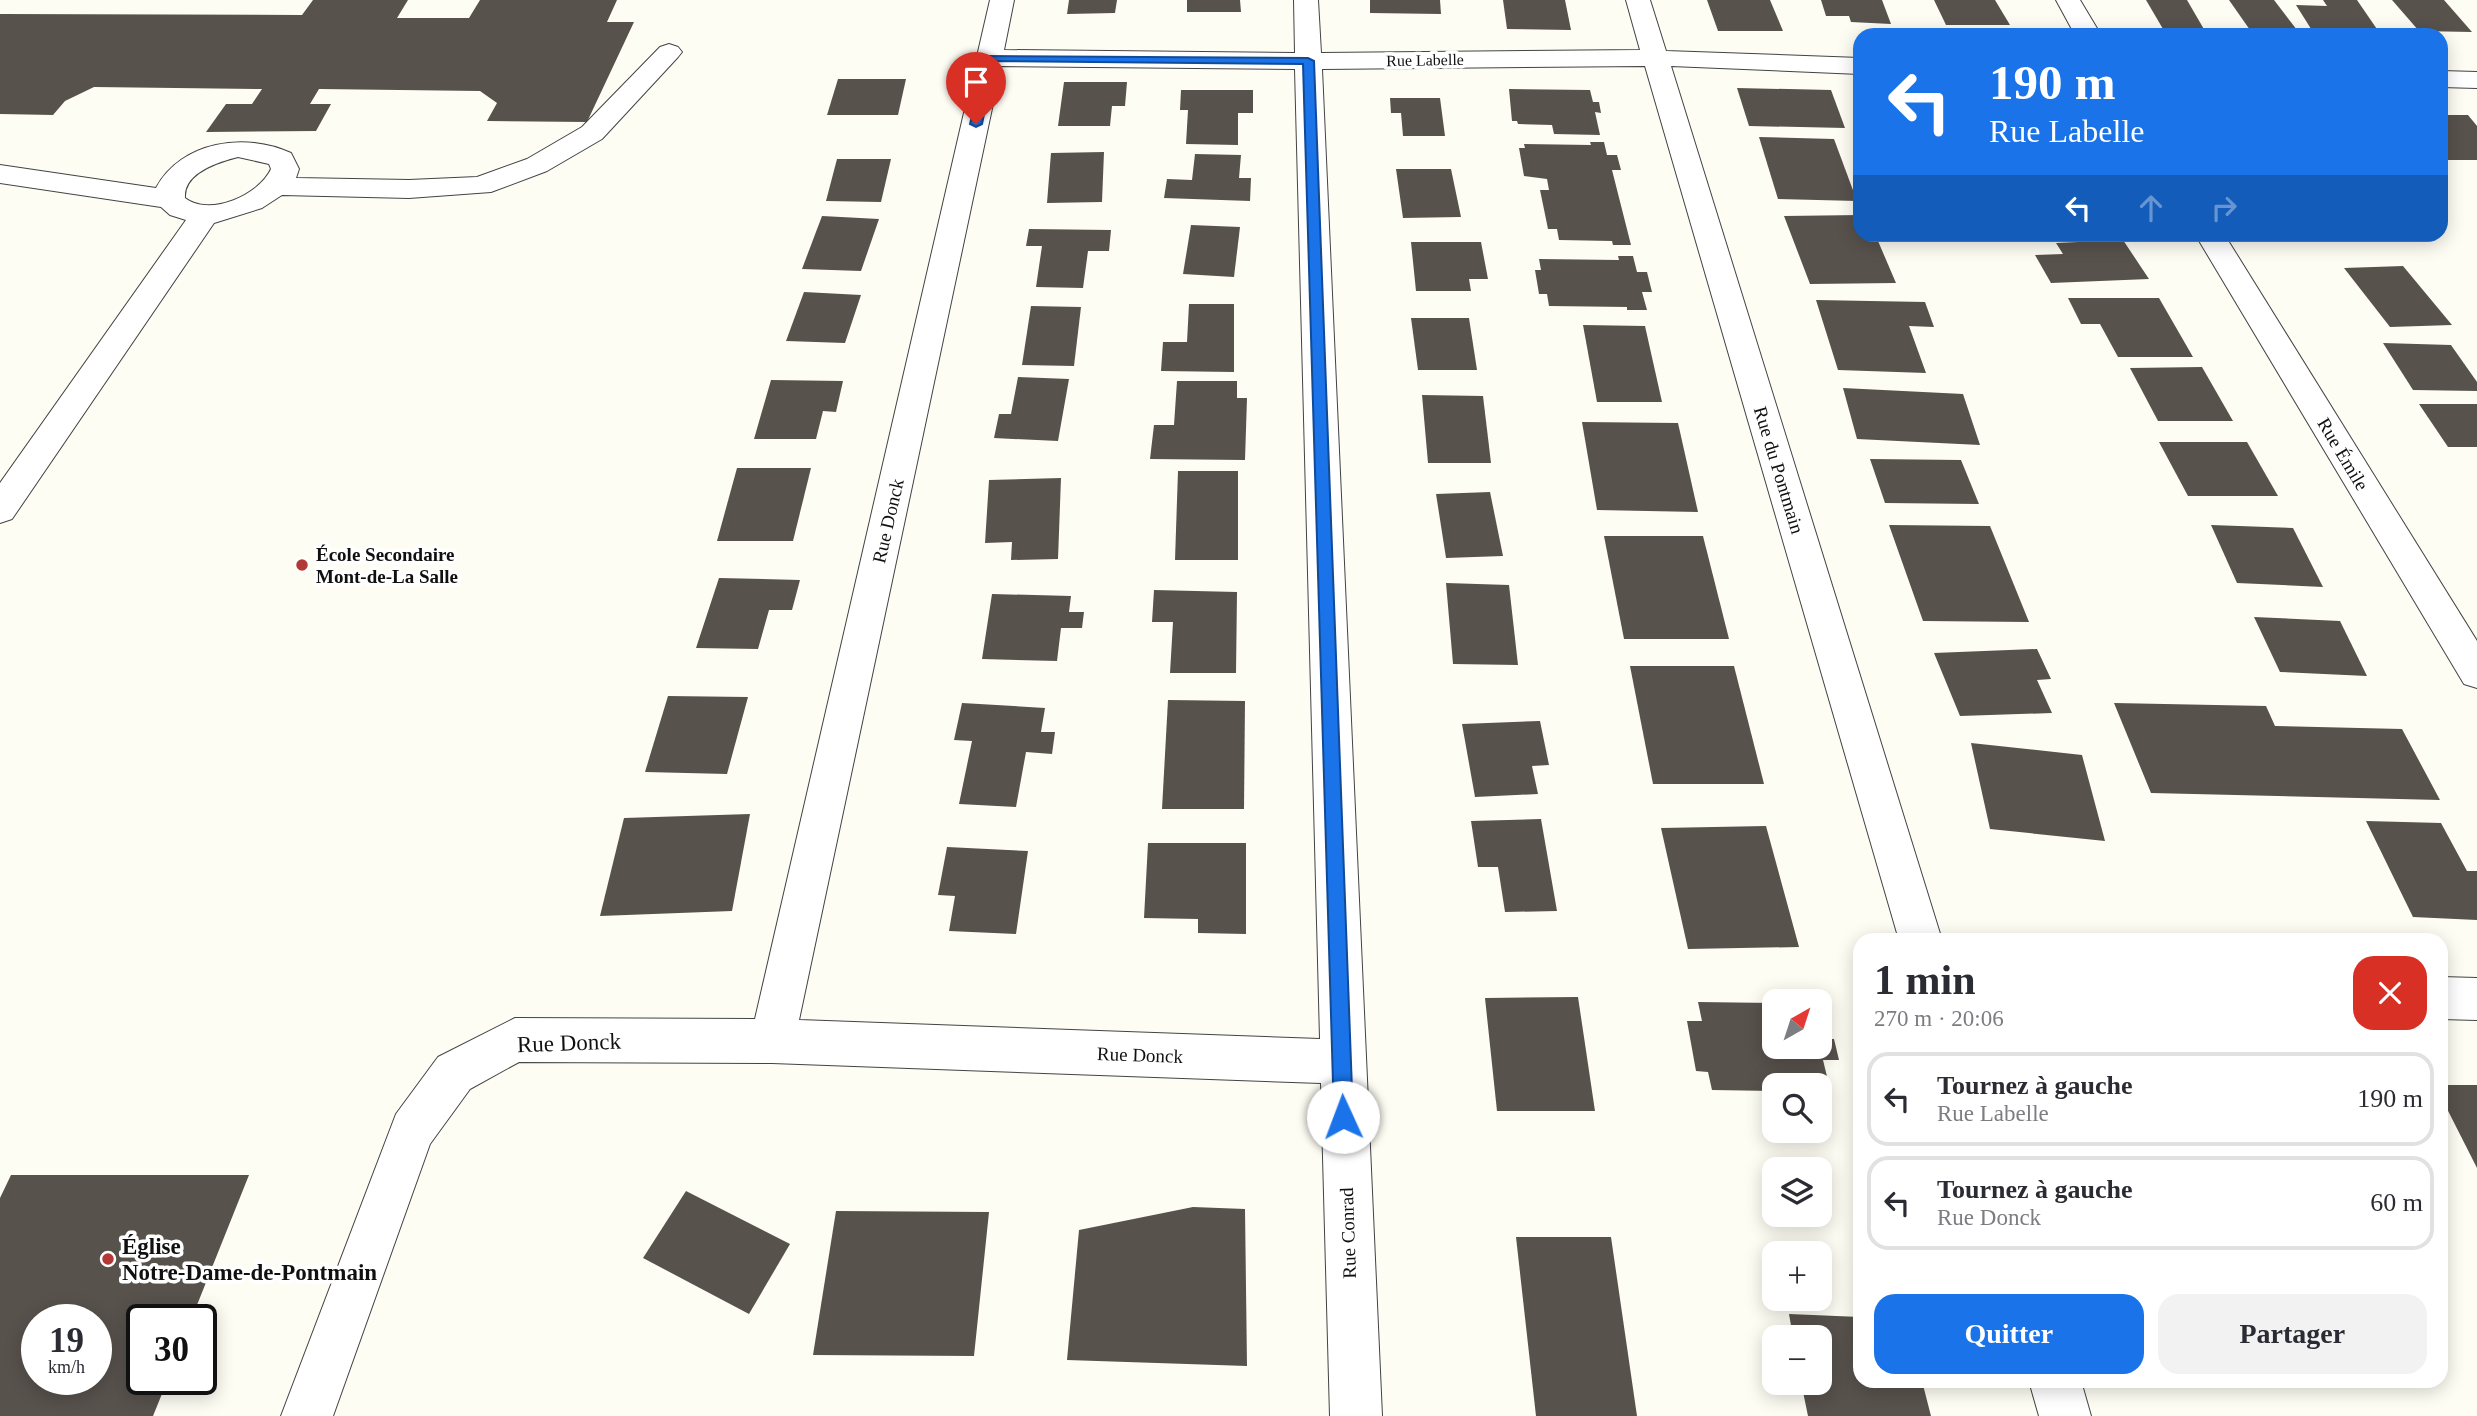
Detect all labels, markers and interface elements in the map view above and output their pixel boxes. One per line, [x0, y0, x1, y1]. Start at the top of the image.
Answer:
street label: Rue Labelle [1386, 51, 1464, 69]
pin [946, 52, 1006, 124]
text: 190 m [1989, 55, 2116, 110]
icon: left [1874, 56, 1965, 147]
icon: arrive [957, 63, 995, 101]
text: Rue Labelle [1989, 113, 2144, 149]
icon: left [2059, 189, 2097, 227]
icon: ahead [2132, 189, 2170, 227]
icon: right [2205, 189, 2243, 227]
street label: Rue du Pontmain [1750, 404, 1808, 537]
street label: Rue Émile [2313, 414, 2373, 494]
street label: Rue Donck [868, 476, 908, 565]
place label: École Secondaire Mont-de-La Salle [316, 544, 458, 587]
marker: École Secondaire Mont-de-La Salle [294, 557, 310, 573]
button: close [2353, 956, 2427, 1030]
text: 1 min [1874, 957, 1976, 1003]
north arrow [1762, 989, 1832, 1059]
map controls [1762, 989, 1832, 1395]
text: 270 m · 20:06 [1874, 1006, 2004, 1031]
street label: Rue Donck [517, 1029, 622, 1057]
street label: Rue Donck [1097, 1043, 1184, 1067]
text: Tournez à gauche [1937, 1071, 2133, 1100]
button: search [1762, 1073, 1832, 1143]
position arrow [1306, 1080, 1380, 1154]
icon: left [1878, 1080, 1916, 1118]
text: 190 m [2357, 1084, 2423, 1113]
text: Rue Labelle [1937, 1101, 2049, 1126]
button: layers [1762, 1157, 1832, 1227]
text: Tournez à gauche [1937, 1175, 2133, 1204]
icon: left [1878, 1184, 1916, 1222]
street label: Rue Conrad [1336, 1187, 1360, 1279]
text: 60 m [2370, 1188, 2423, 1217]
text: Rue Donck [1937, 1205, 2041, 1230]
place label: Église Notre-Dame-de-Pontmain [122, 1234, 377, 1285]
button: + [1762, 1241, 1832, 1311]
marker: Église Notre-Dame-de-Pontmain [100, 1251, 116, 1267]
button: Quitter [1874, 1294, 2144, 1374]
button: Partager [2158, 1294, 2427, 1374]
speed limit sign: 30 [126, 1304, 217, 1395]
text: 19 [49, 1321, 84, 1360]
button: − [1762, 1325, 1832, 1395]
text: km/h [48, 1357, 85, 1377]

